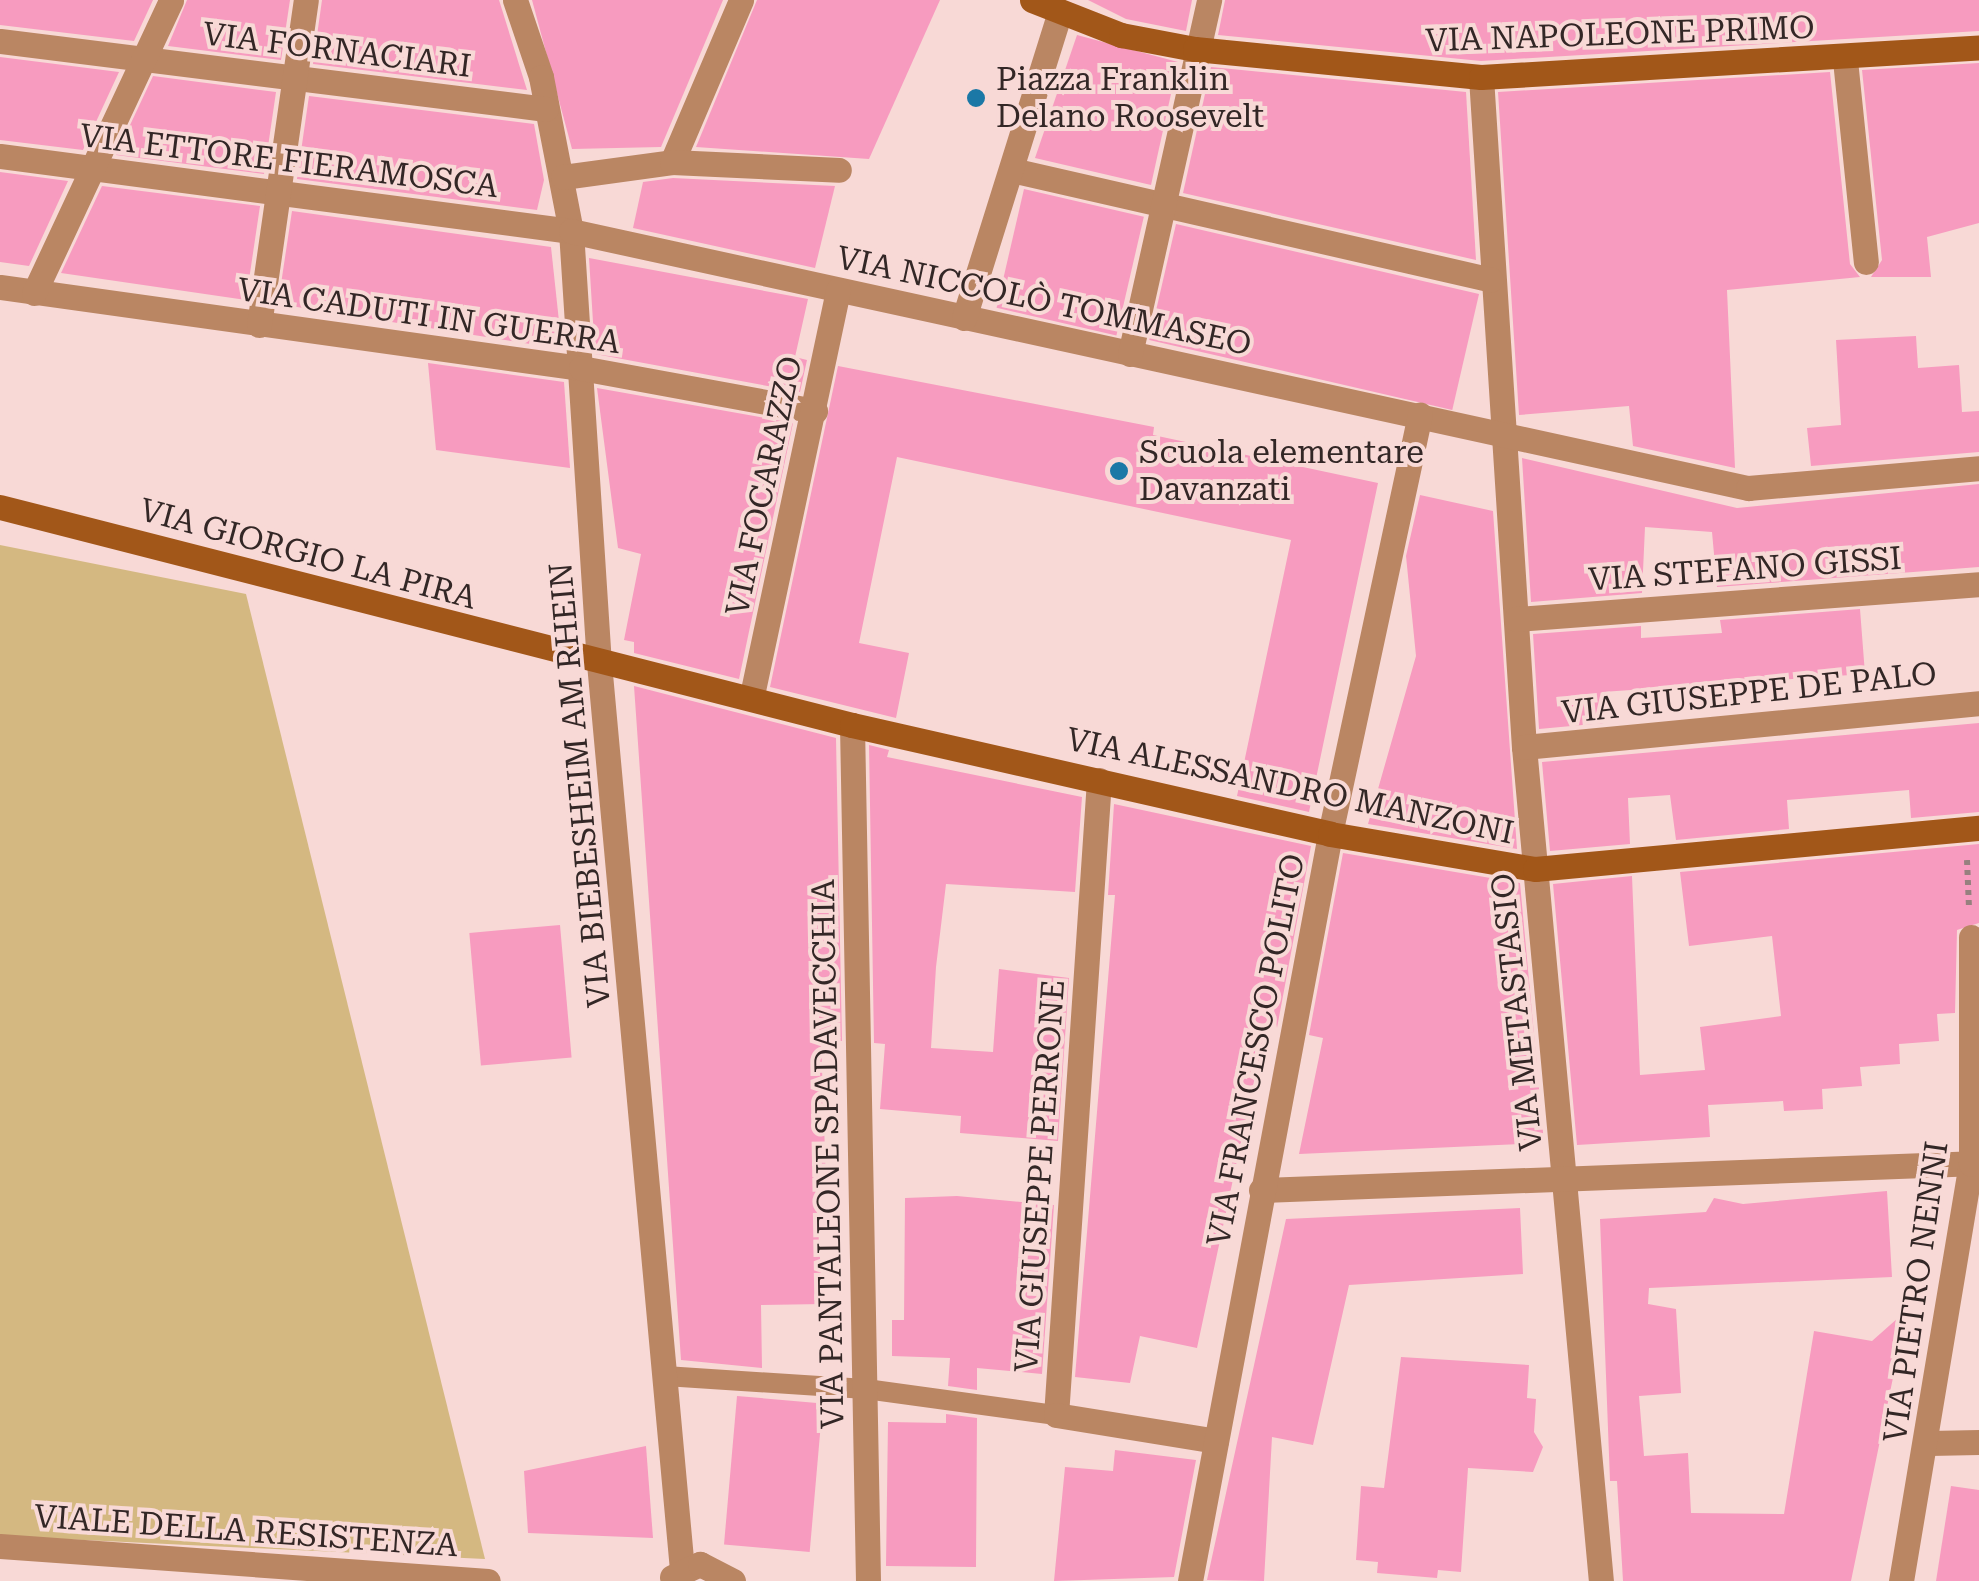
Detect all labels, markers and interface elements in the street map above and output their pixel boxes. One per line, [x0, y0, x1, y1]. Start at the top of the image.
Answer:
street label: VIA NAPOLEONE PRIMO [1425, 8, 1815, 60]
street label: VIA FORNACIARI [201, 14, 473, 86]
place label: Piazza Franklin Delano Roosevelt [996, 61, 1264, 136]
marker: Piazza Franklin Delano Roosevelt [965, 87, 987, 109]
street label: VIA ETTORE FIERAMOSCA [78, 116, 500, 206]
street label: VIA NICCOLÒ TOMMASEO [833, 238, 1255, 364]
street label: VIA CADUTI IN GUERRA [235, 270, 623, 362]
street label: VIA FOCARAZZO [718, 353, 810, 619]
place label: Scuola elementare Davanzati [1139, 434, 1424, 509]
marker: Scuola elementare Davanzati [1108, 460, 1130, 482]
street label: VIA GIORGIO LA PIRA [135, 491, 481, 617]
street label: VIA STEFANO GISSI [1587, 539, 1903, 599]
street label: VIA BIEBESHEIM AM RHEIN [541, 561, 619, 1009]
street label: VIA GIUSEPPE DE PALO [1560, 654, 1938, 732]
street label: VIA ALESSANDRO MANZONI [1063, 720, 1517, 852]
street label: VIA FRANCESCO POLITO [1199, 851, 1313, 1249]
street label: VIA METASTASIO [1483, 871, 1551, 1153]
street label: VIA PANTALEONE SPADAVECCHIA [804, 879, 852, 1429]
street label: VIA GIUSEPPE PERRONE [1007, 978, 1073, 1374]
street label: VIA PIETRO NENNI [1876, 1139, 1956, 1445]
street label: VIALE DELLA RESISTENZA [33, 1497, 459, 1565]

